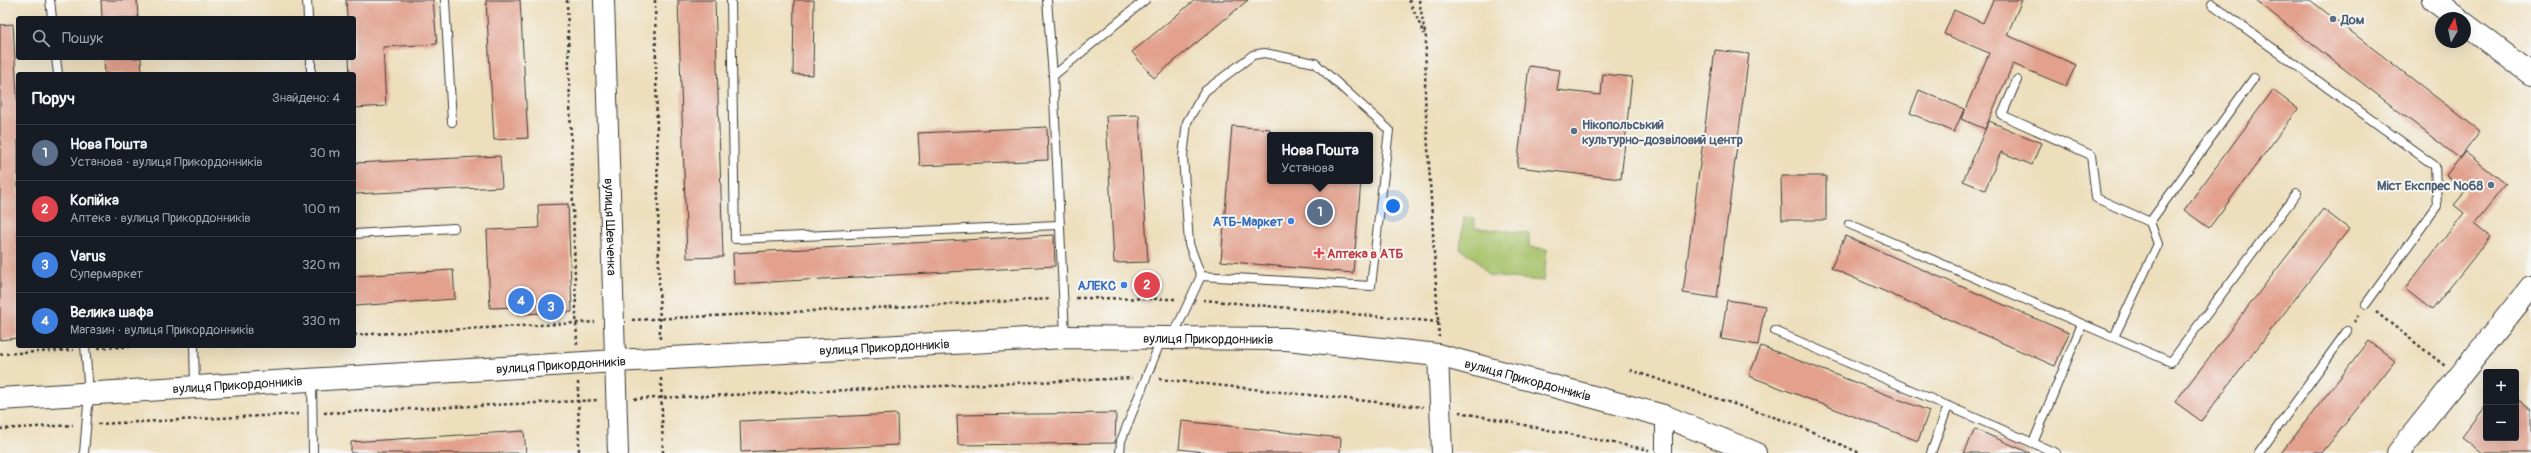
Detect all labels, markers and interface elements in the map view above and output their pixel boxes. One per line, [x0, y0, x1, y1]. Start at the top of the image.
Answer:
place label: Дом [2340, 12, 2365, 28]
north arrow [2435, 12, 2471, 48]
marker: Дом [2328, 14, 2338, 24]
search box [16, 16, 356, 60]
icon: search [30, 27, 52, 49]
text: Пошук [62, 29, 104, 48]
text: Поруч [32, 88, 75, 109]
text: Знайдено: 4 [272, 90, 340, 106]
place label: Нікопольський культурно-дозвіловий центр [1582, 117, 1743, 148]
marker: Нікопольський культурно-дозвіловий центр [1569, 126, 1579, 136]
popup [1267, 132, 1373, 184]
text: Нова Пошта [70, 135, 147, 154]
text: Нова Пошта [1281, 141, 1359, 160]
text: 1 [42, 145, 48, 161]
text: 30 m [310, 145, 340, 161]
text: Установа · вулиця Прикордонників [70, 154, 263, 170]
text: Установа [1281, 160, 1334, 176]
street label: вулиця Шевченка [601, 178, 620, 276]
place label: Міст Експрес №68 [2377, 178, 2483, 194]
marker: Міст Експрес №68 [2486, 180, 2496, 190]
text: Копійка [70, 191, 119, 210]
your location [1383, 196, 1403, 216]
pin: 1 [1307, 197, 1333, 227]
text: 2 [41, 201, 49, 217]
text: 100 m [303, 201, 340, 217]
text: Аптека · вулиця Прикордонників [70, 210, 251, 226]
place label: АТБ-Маркет [1213, 214, 1283, 230]
marker: АТБ-Маркет [1286, 216, 1296, 226]
place label: Аптека в АТБ [1327, 246, 1403, 262]
text: Varus [70, 247, 106, 266]
marker: Аптека в АТБ [1314, 248, 1324, 258]
text: 3 [41, 257, 49, 273]
text: 320 m [302, 257, 340, 273]
text: Супермаркет [70, 266, 143, 282]
pin: 2 [1134, 270, 1160, 300]
place label: АЛЕКС [1078, 278, 1116, 294]
marker: АЛЕКС [1119, 280, 1129, 290]
pin: 4 [508, 286, 534, 316]
pin: 3 [538, 292, 564, 322]
text: Велика шафа [70, 303, 154, 322]
text: 4 [41, 313, 49, 329]
text: 330 m [302, 313, 340, 329]
text: Магазин · вулиця Прикордонників [70, 322, 254, 338]
street label: вулиця Прикордонників [1143, 331, 1273, 348]
street label: вулиця Прикордонників [819, 336, 950, 359]
street label: вулиця Прикордонників [495, 353, 626, 377]
street label: вулиця Прикордонників [1463, 356, 1593, 405]
map controls [2483, 369, 2519, 441]
button: + [2483, 369, 2519, 405]
street label: вулиця Прикордонників [172, 373, 303, 397]
button: − [2483, 405, 2519, 441]

